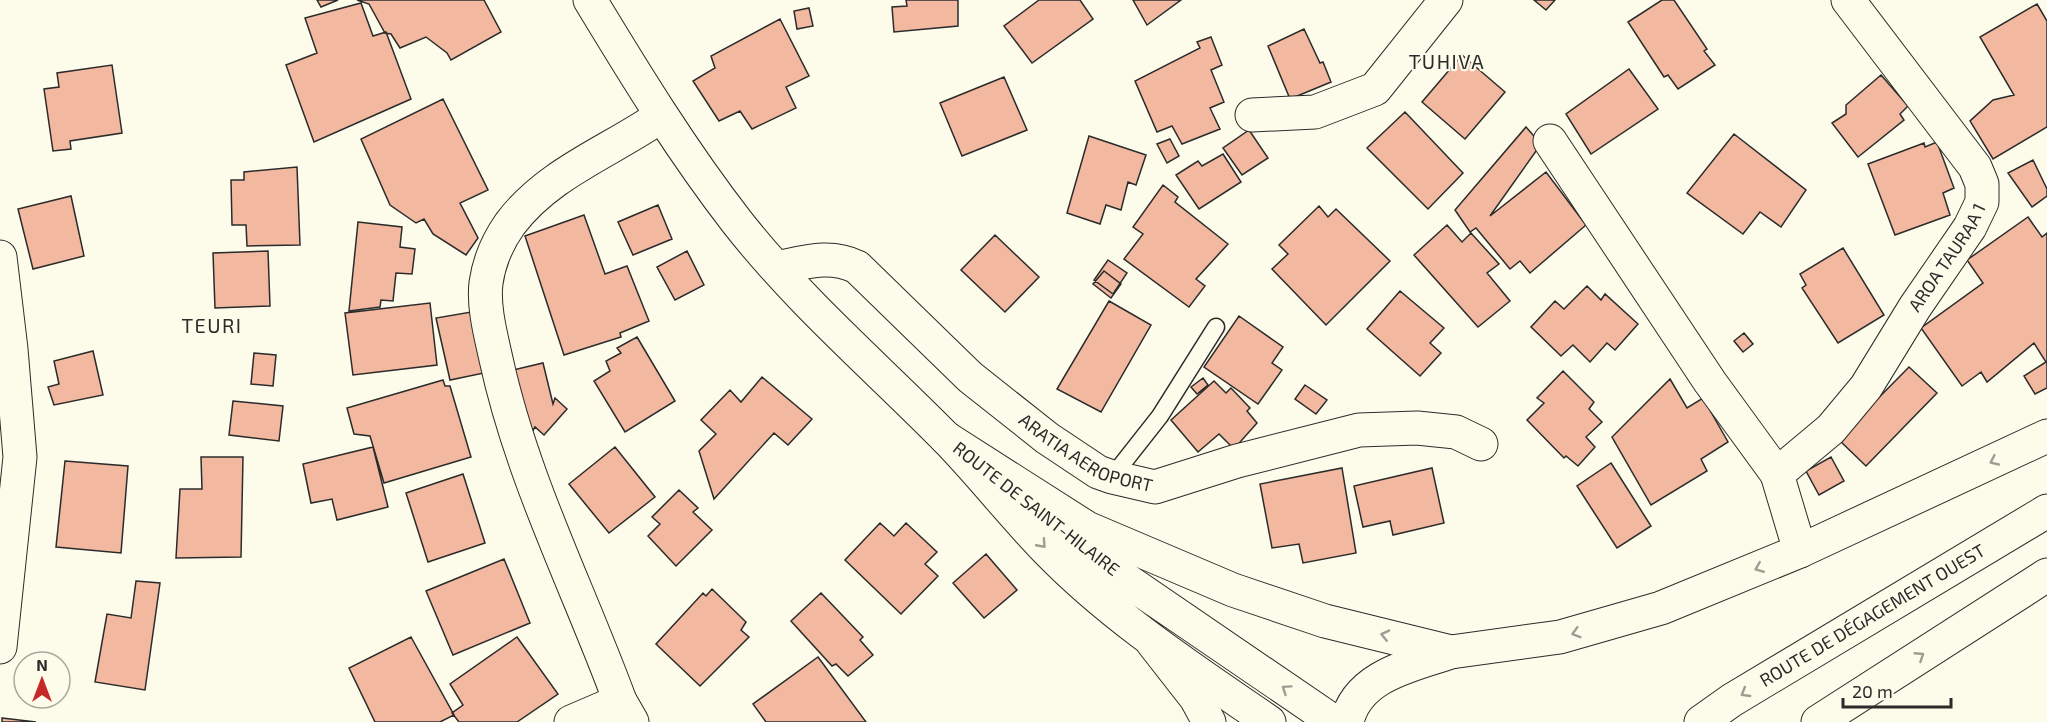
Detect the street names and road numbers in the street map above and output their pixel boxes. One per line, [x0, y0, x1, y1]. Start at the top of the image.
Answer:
street label: AROA TAURAA 1 [1903, 199, 1990, 316]
street label: ARATIA AEROPORT [1015, 408, 1156, 496]
street label: ROUTE DE SAINT-HILAIRE [949, 436, 1124, 580]
street label: ROUTE DE DÉGAGEMENT OUEST [1755, 538, 1989, 691]

